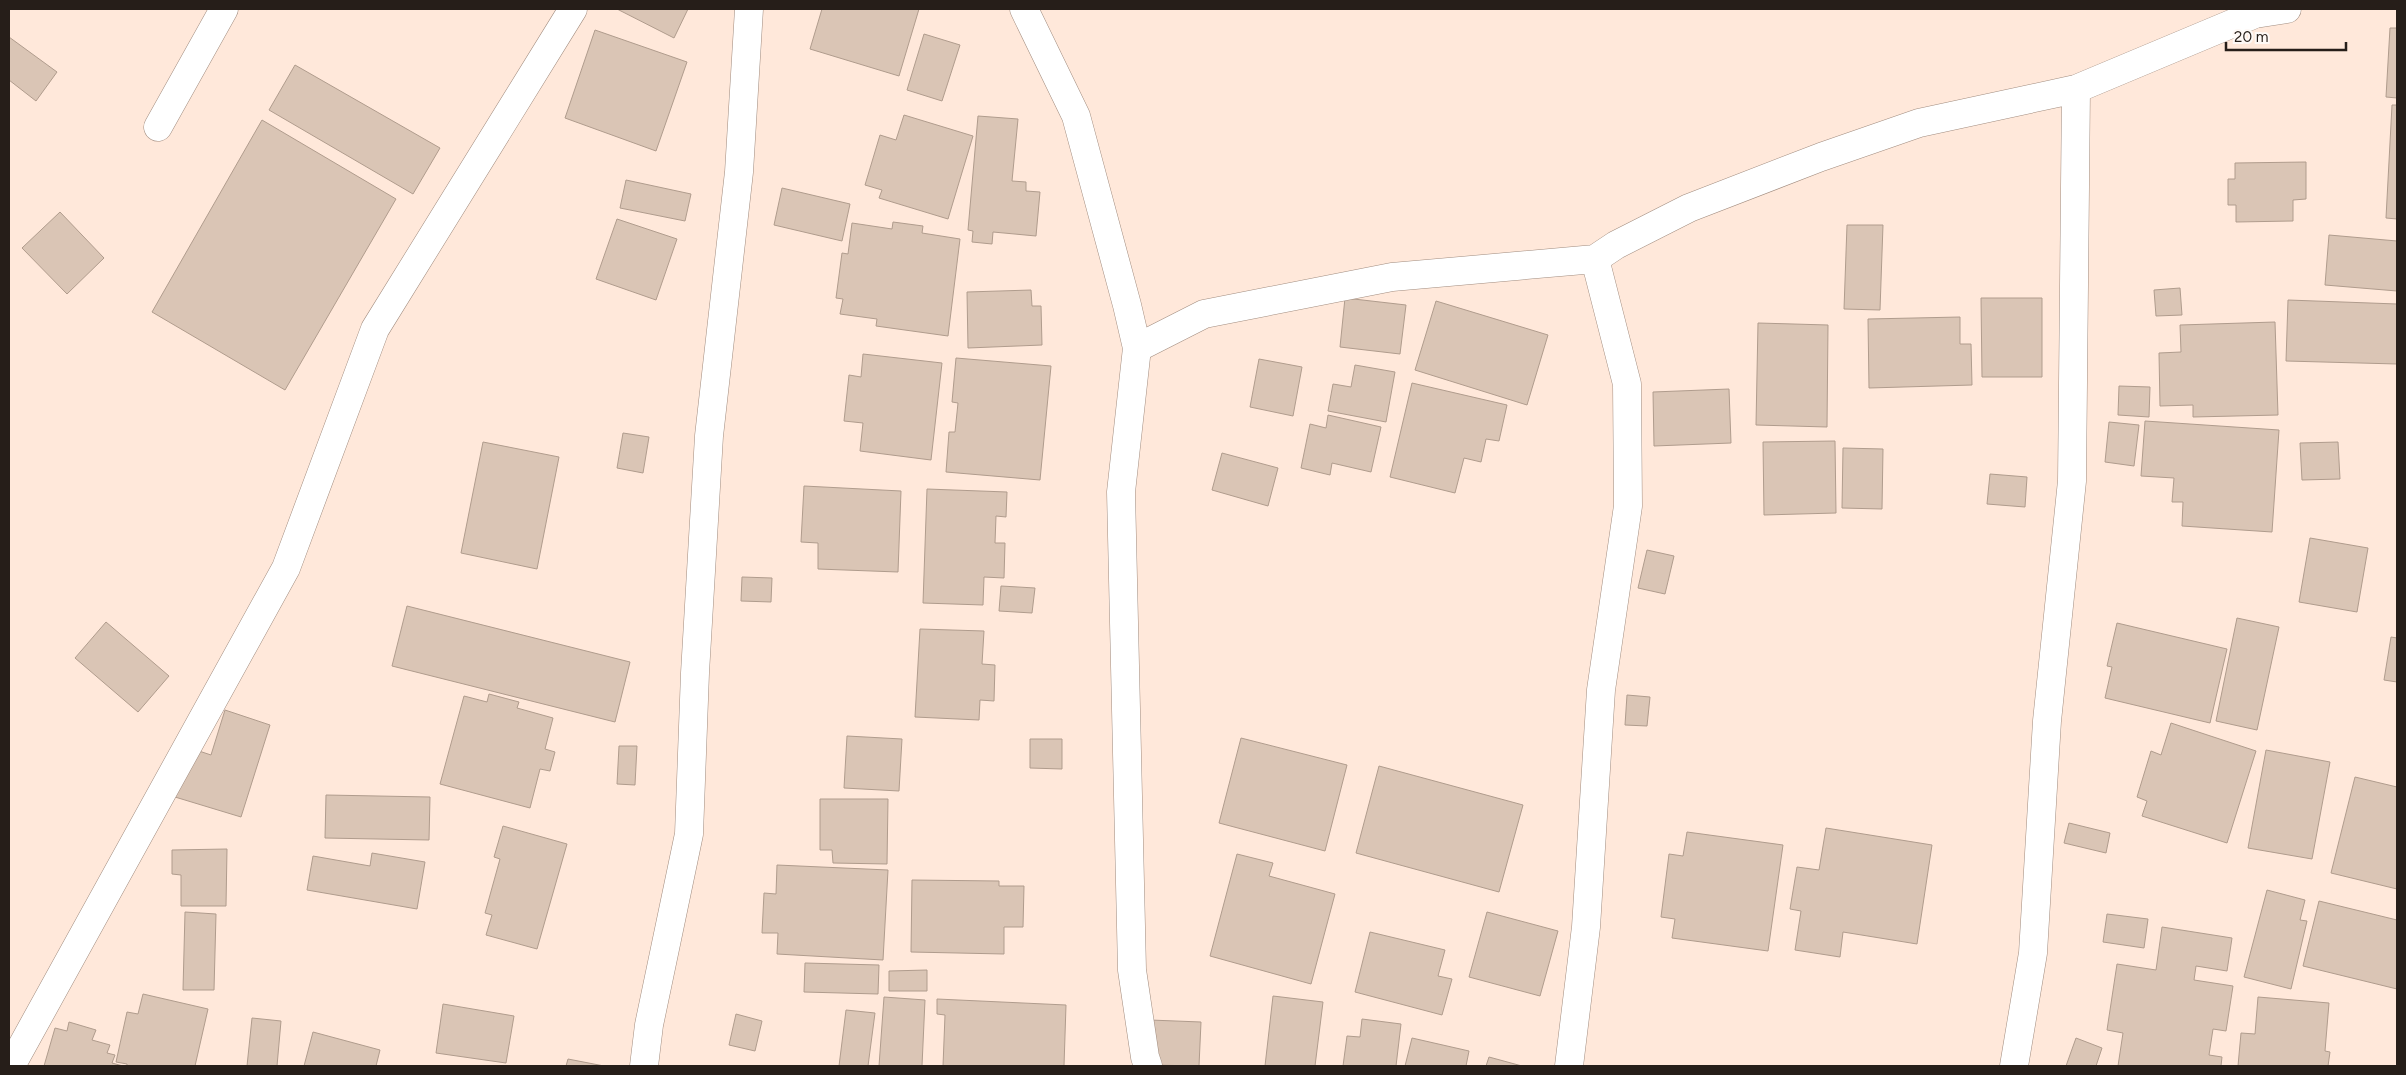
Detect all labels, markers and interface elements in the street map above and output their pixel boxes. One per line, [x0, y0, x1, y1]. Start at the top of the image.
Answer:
scale bar [2226, 20, 2346, 52]
text: 20 m [2234, 28, 2268, 46]

